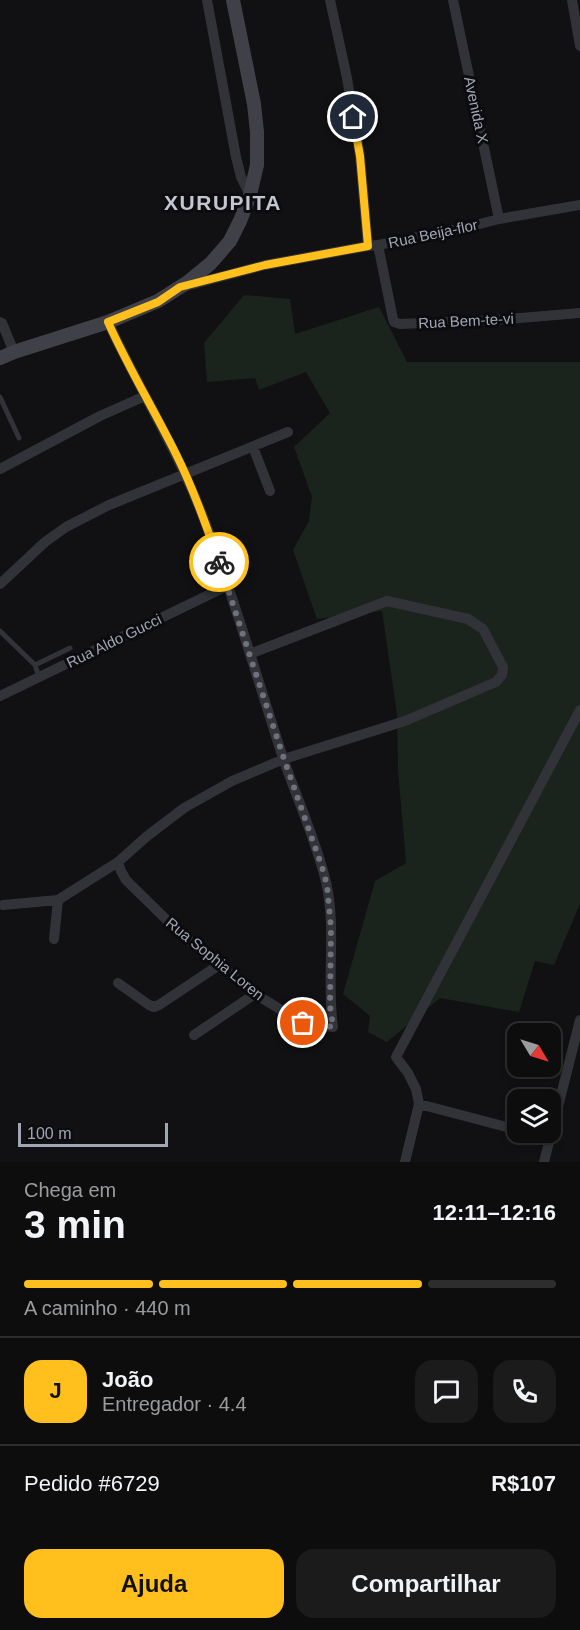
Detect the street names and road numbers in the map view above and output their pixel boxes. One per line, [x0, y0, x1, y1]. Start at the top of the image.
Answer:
street label: Avenida X [461, 75, 492, 145]
street label: Rua Beija-flor [387, 216, 479, 251]
street label: Rua Bem-te-vi [418, 310, 514, 331]
street label: Rua Aldo Gucci [64, 610, 164, 671]
street label: Rua Sophia Loren [163, 914, 268, 1003]

